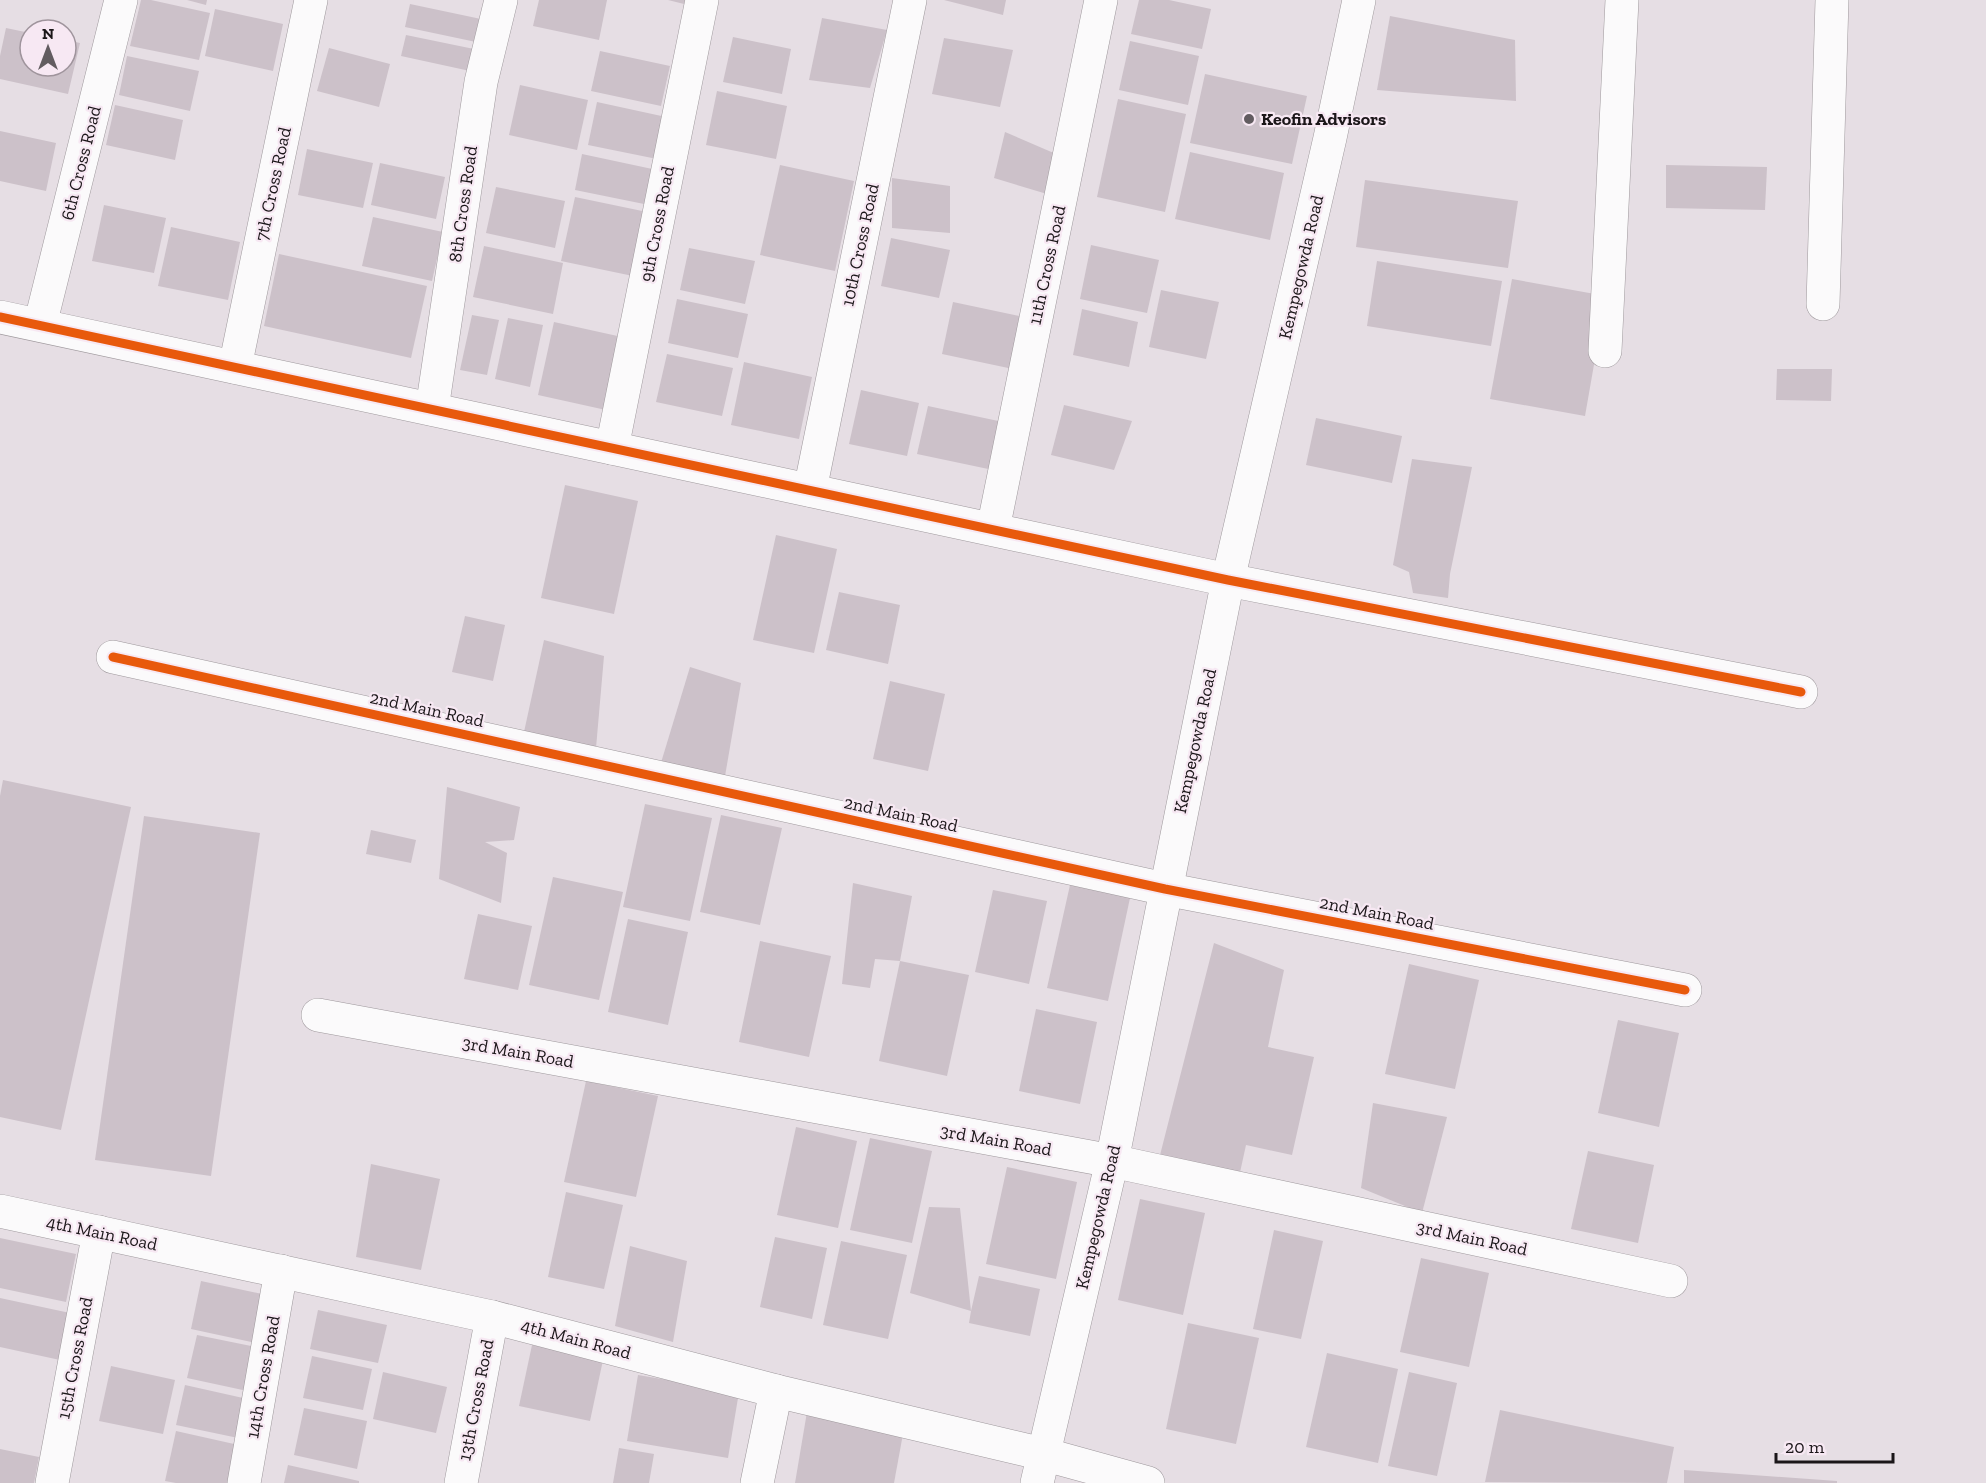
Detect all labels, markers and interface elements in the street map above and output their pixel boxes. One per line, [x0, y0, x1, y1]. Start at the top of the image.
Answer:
north arrow [18, 18, 78, 78]
text: N [42, 24, 54, 43]
street label: 6th Cross Road [56, 103, 106, 223]
place label: Keofin Advisors [1261, 108, 1386, 130]
marker: Keofin Advisors [1242, 112, 1256, 126]
street label: 7th Cross Road [250, 125, 296, 243]
street label: 8th Cross Road [444, 144, 482, 264]
street label: 9th Cross Road [635, 164, 679, 284]
street label: 10th Cross Road [836, 181, 884, 308]
street label: Kempegowda Road [1274, 193, 1328, 341]
street label: 11th Cross Road [1024, 203, 1070, 327]
street label: Kempegowda Road [1169, 666, 1221, 815]
street label: 2nd Main Road [368, 686, 486, 732]
street label: 2nd Main Road [842, 791, 960, 837]
street label: 2nd Main Road [1318, 891, 1436, 935]
street label: 3rd Main Road [461, 1031, 576, 1073]
street label: 3rd Main Road [939, 1119, 1054, 1161]
street label: Kempegowda Road [1071, 1143, 1125, 1291]
street label: 4th Main Road [44, 1211, 160, 1256]
street label: 3rd Main Road [1415, 1216, 1530, 1261]
street label: 15th Cross Road [52, 1295, 98, 1421]
street label: 14th Cross Road [241, 1314, 285, 1440]
street label: 4th Main Road [519, 1314, 633, 1364]
street label: 13th Cross Road [453, 1337, 499, 1463]
scale bar [1776, 1426, 1893, 1464]
text: 20 m [1785, 1436, 1825, 1458]

